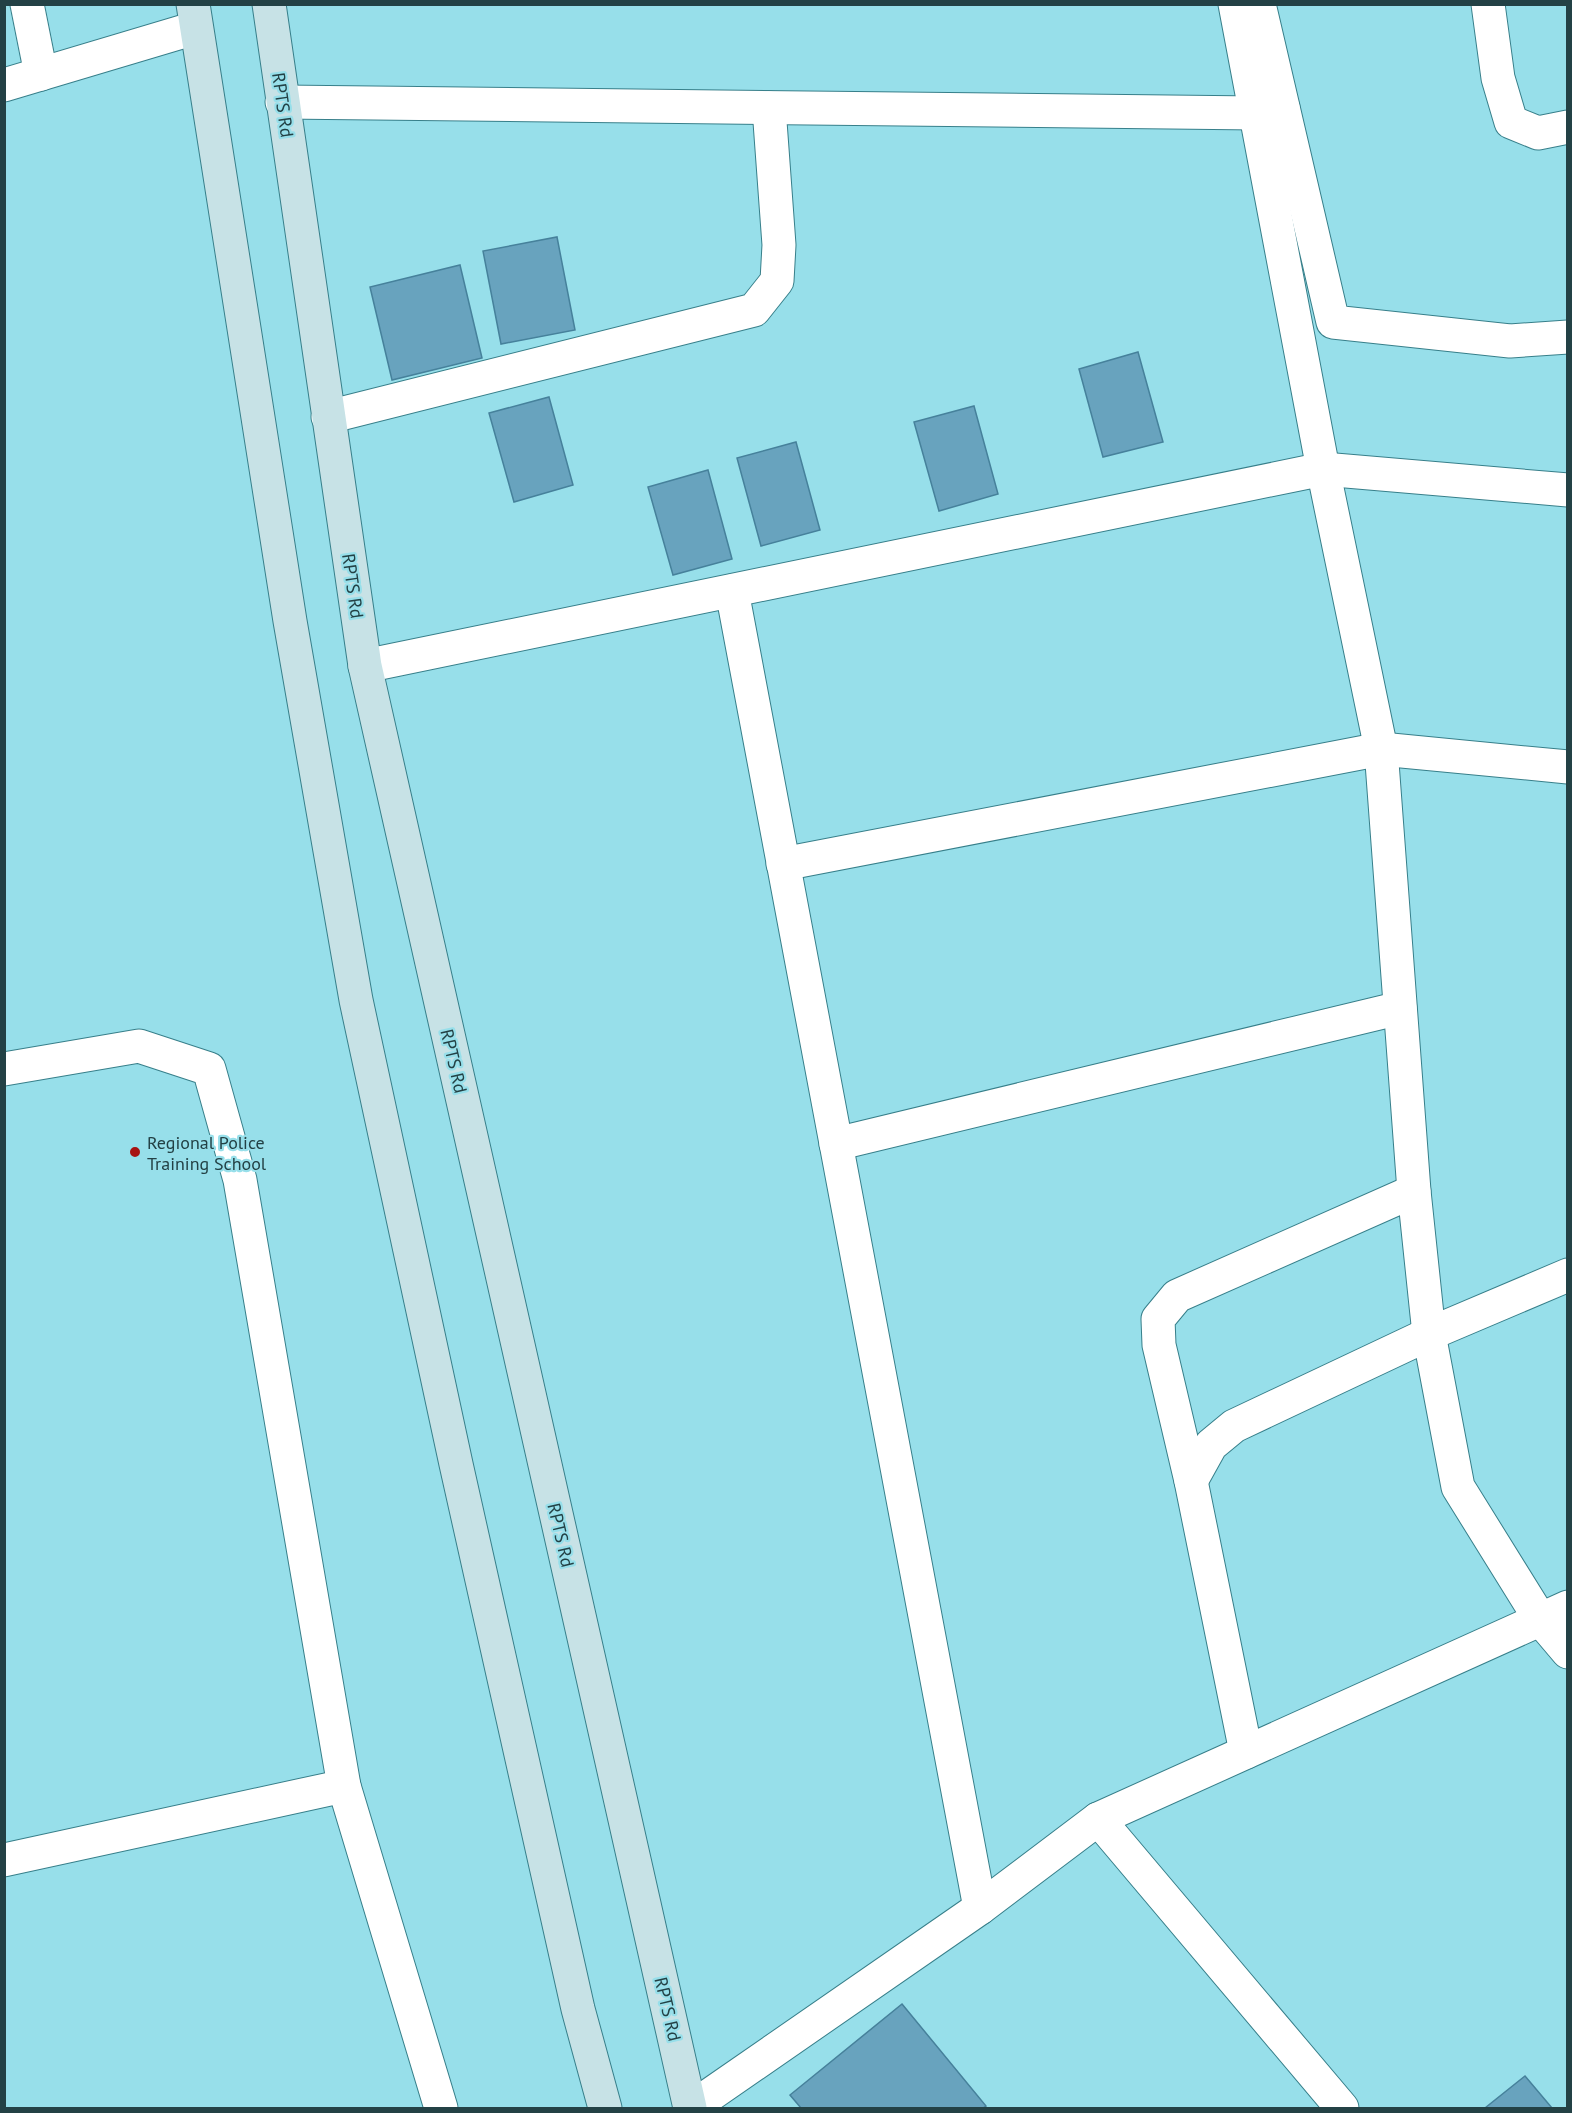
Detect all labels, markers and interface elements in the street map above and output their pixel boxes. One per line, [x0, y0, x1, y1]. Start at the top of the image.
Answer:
street label: RPTS Rd [267, 71, 299, 139]
street label: RPTS Rd [337, 552, 369, 620]
street label: RPTS Rd [435, 1027, 473, 1095]
place label: Regional Police Training School [147, 1131, 267, 1175]
marker: Regional Police Training School [128, 1145, 142, 1159]
street label: RPTS Rd [542, 1501, 580, 1569]
street label: RPTS Rd [649, 1975, 687, 2043]

